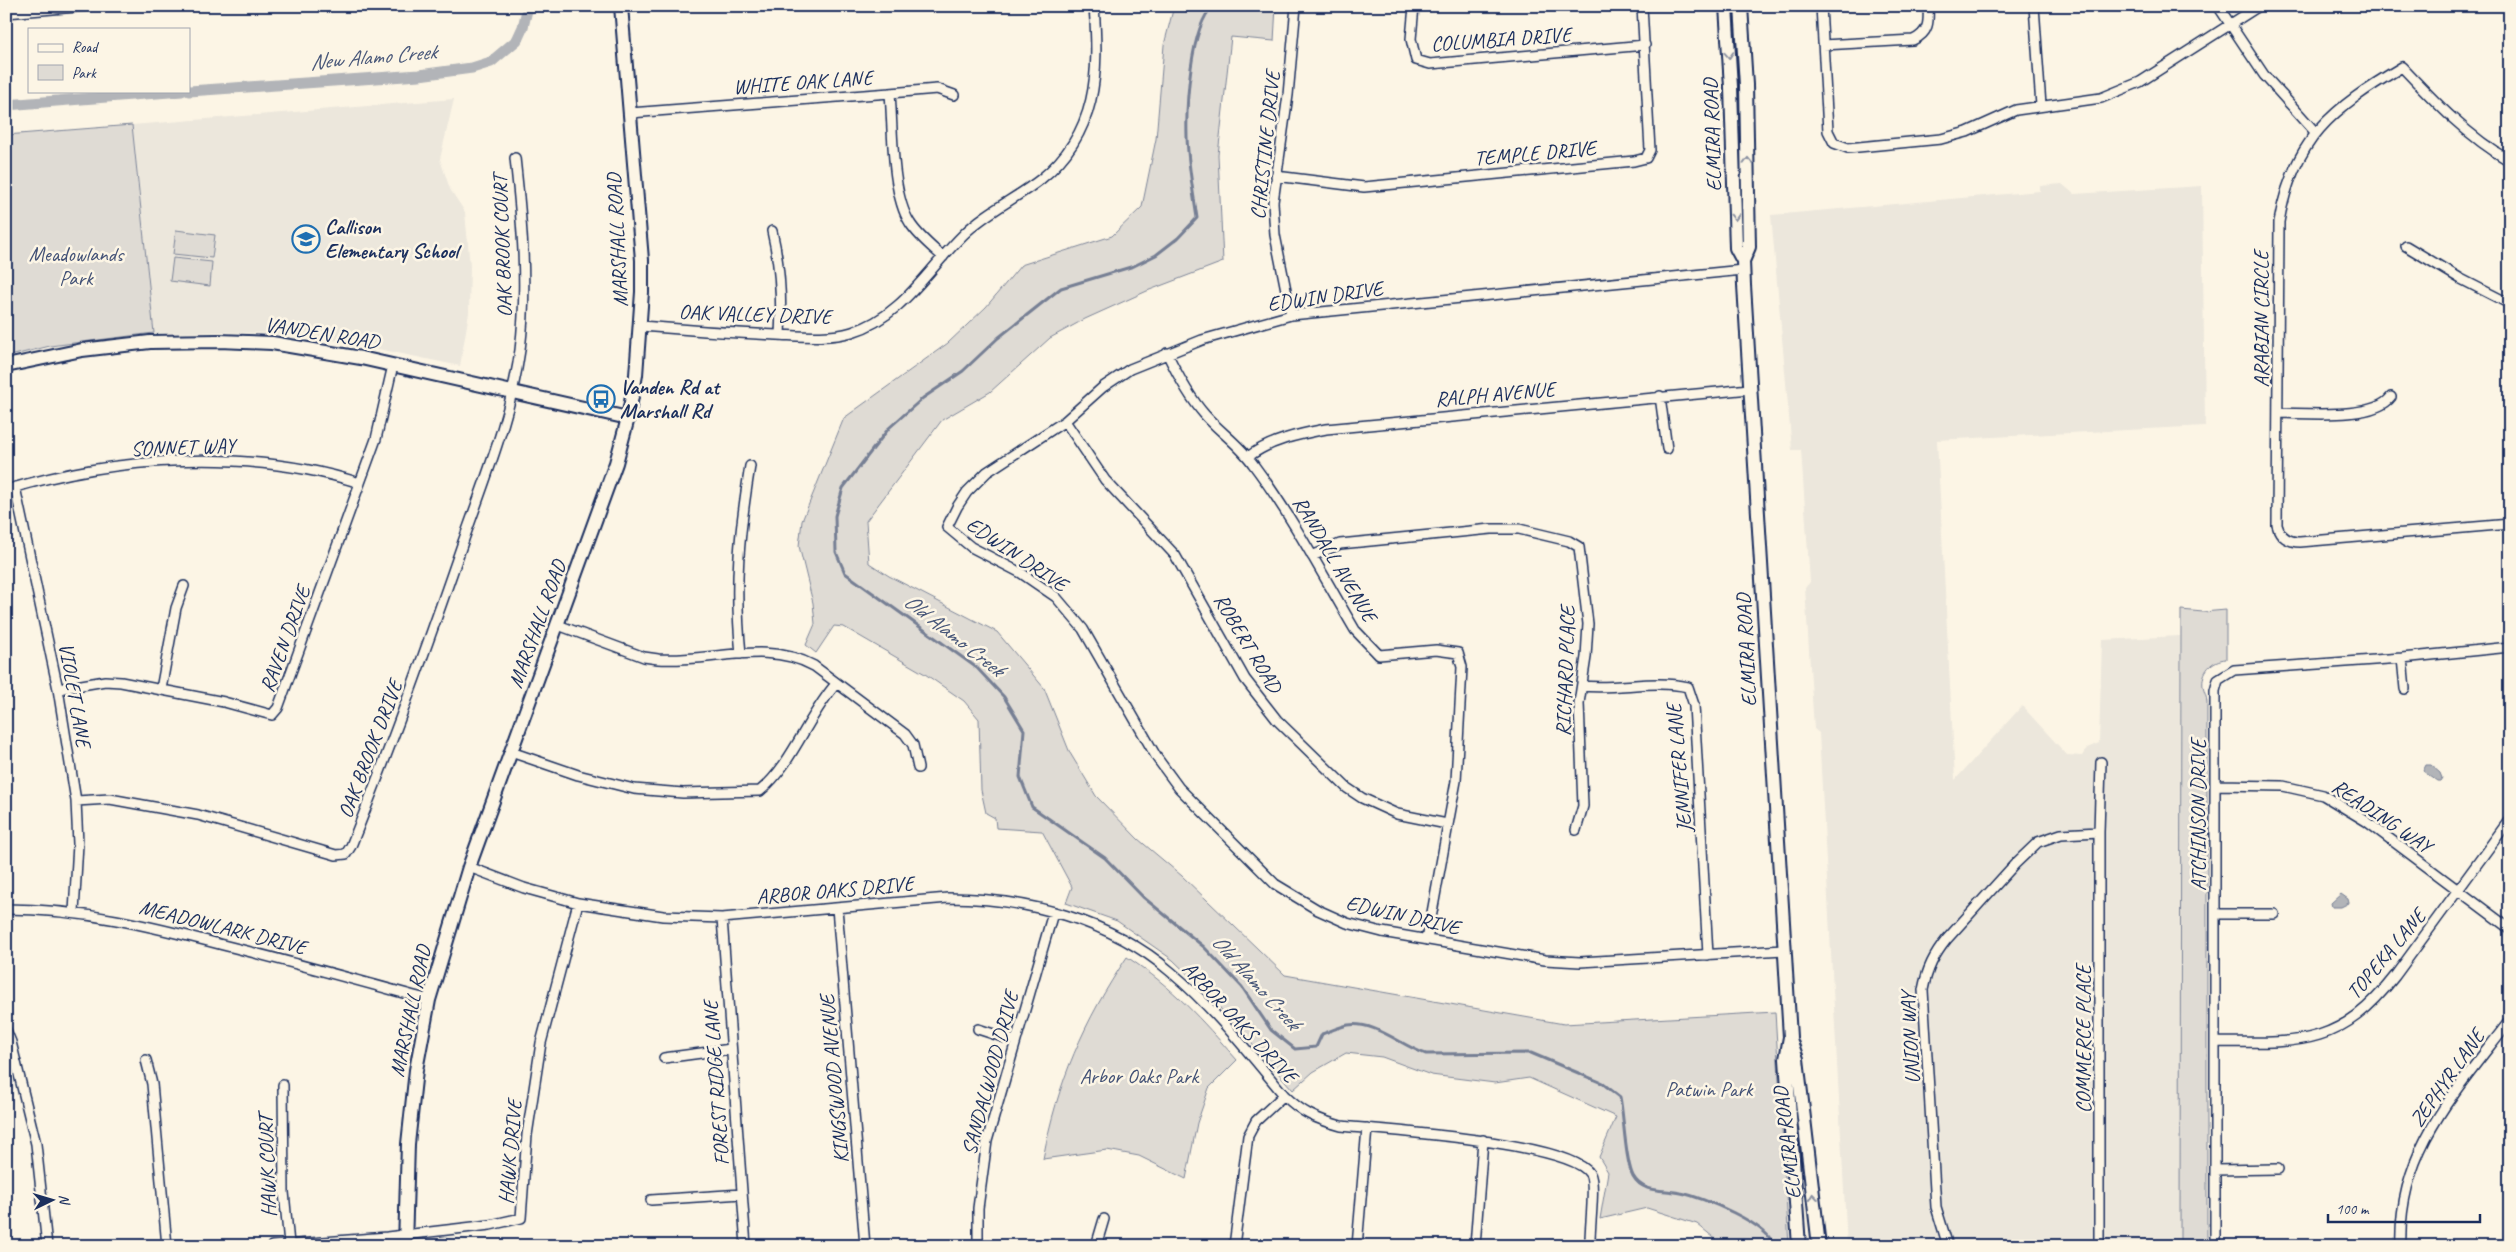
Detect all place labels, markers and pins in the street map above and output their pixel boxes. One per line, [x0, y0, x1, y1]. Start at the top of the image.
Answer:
place label: Callison Elementary School [325, 214, 463, 264]
school or university icon: Callison Elementary School [291, 224, 321, 254]
place label: Vanden Rd at Marshall Rd [620, 374, 722, 424]
bus stop icon: Vanden Rd at Marshall Rd [586, 384, 616, 414]

